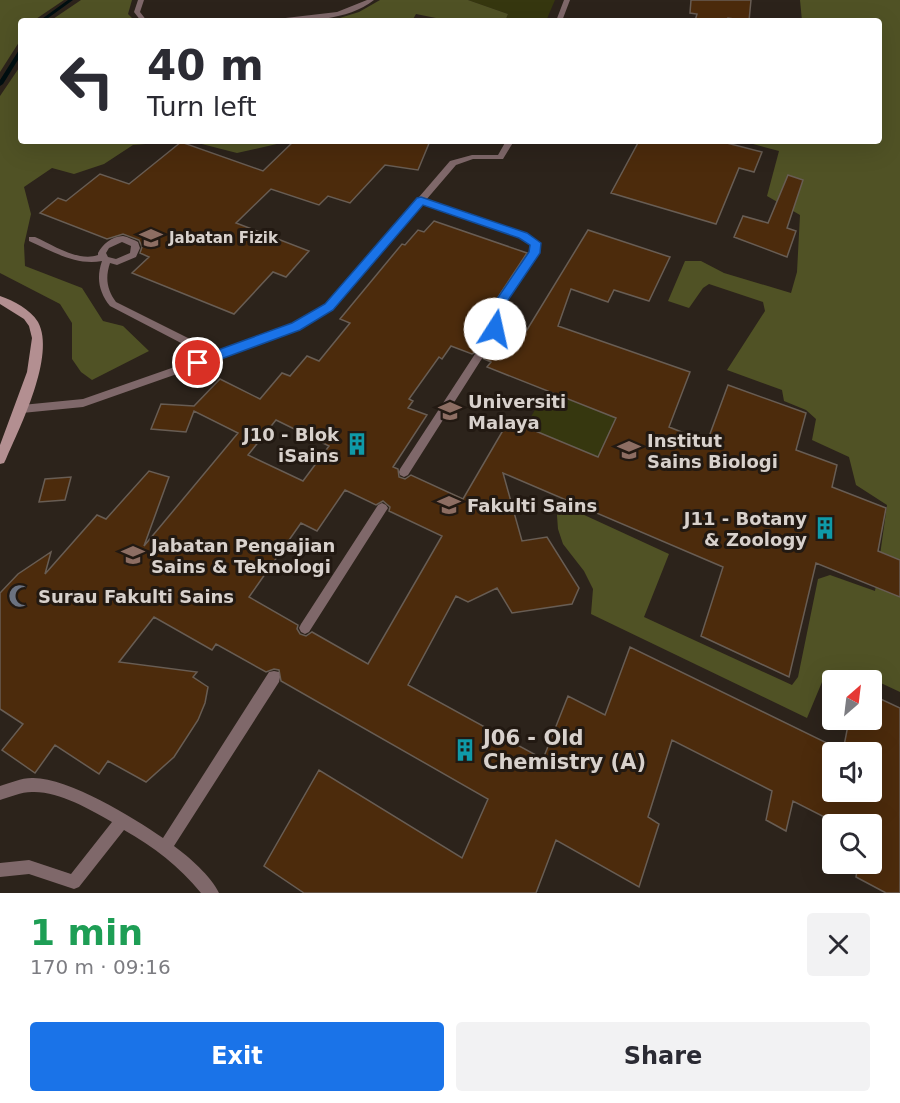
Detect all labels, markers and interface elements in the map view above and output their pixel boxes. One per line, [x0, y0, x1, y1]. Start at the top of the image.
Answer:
text: 40 m [147, 41, 264, 90]
icon: left [48, 42, 126, 120]
text: Turn left [147, 91, 257, 122]
school or university icon: Jabatan Fizik [138, 225, 164, 251]
place label: Jabatan Fizik [168, 229, 279, 247]
position arrow [463, 297, 527, 361]
pin [172, 337, 223, 388]
icon: arrive [181, 346, 214, 379]
place label: Universiti Malaya [468, 391, 566, 433]
school or university icon: Universiti Malaya [437, 398, 463, 424]
place label: J10 - Blok iSains [241, 424, 340, 466]
place label: Institut Sains Biologi [647, 430, 778, 472]
building icon: J10 - Blok iSains [344, 431, 370, 457]
school or university icon: Institut Sains Biologi [616, 437, 642, 463]
school or university icon: Fakulti Sains [436, 492, 462, 518]
place label: Fakulti Sains [467, 495, 597, 516]
place label: J11 - Botany & Zoology [682, 508, 807, 550]
building icon: J11 - Botany & Zoology [812, 515, 838, 541]
place label: Jabatan Pengajian Sains & Teknologi [149, 535, 335, 577]
school or university icon: Jabatan Pengajian Sains & Teknologi [120, 542, 146, 568]
mosque icon: Surau Fakulti Sains [7, 583, 33, 609]
place label: Surau Fakulti Sains [38, 586, 234, 607]
north arrow [822, 670, 882, 730]
map controls [822, 670, 882, 874]
place label: J06 - Old Chemistry (A) [481, 726, 646, 774]
building icon: J06 - Old Chemistry (A) [452, 737, 478, 763]
button: sound [822, 742, 882, 802]
button: search [822, 814, 882, 874]
text: 1 min [30, 912, 143, 953]
button: close [807, 913, 870, 976]
text: 170 m · 09:16 [30, 955, 171, 979]
button: Exit [30, 1022, 444, 1091]
button: Share [456, 1022, 870, 1091]

